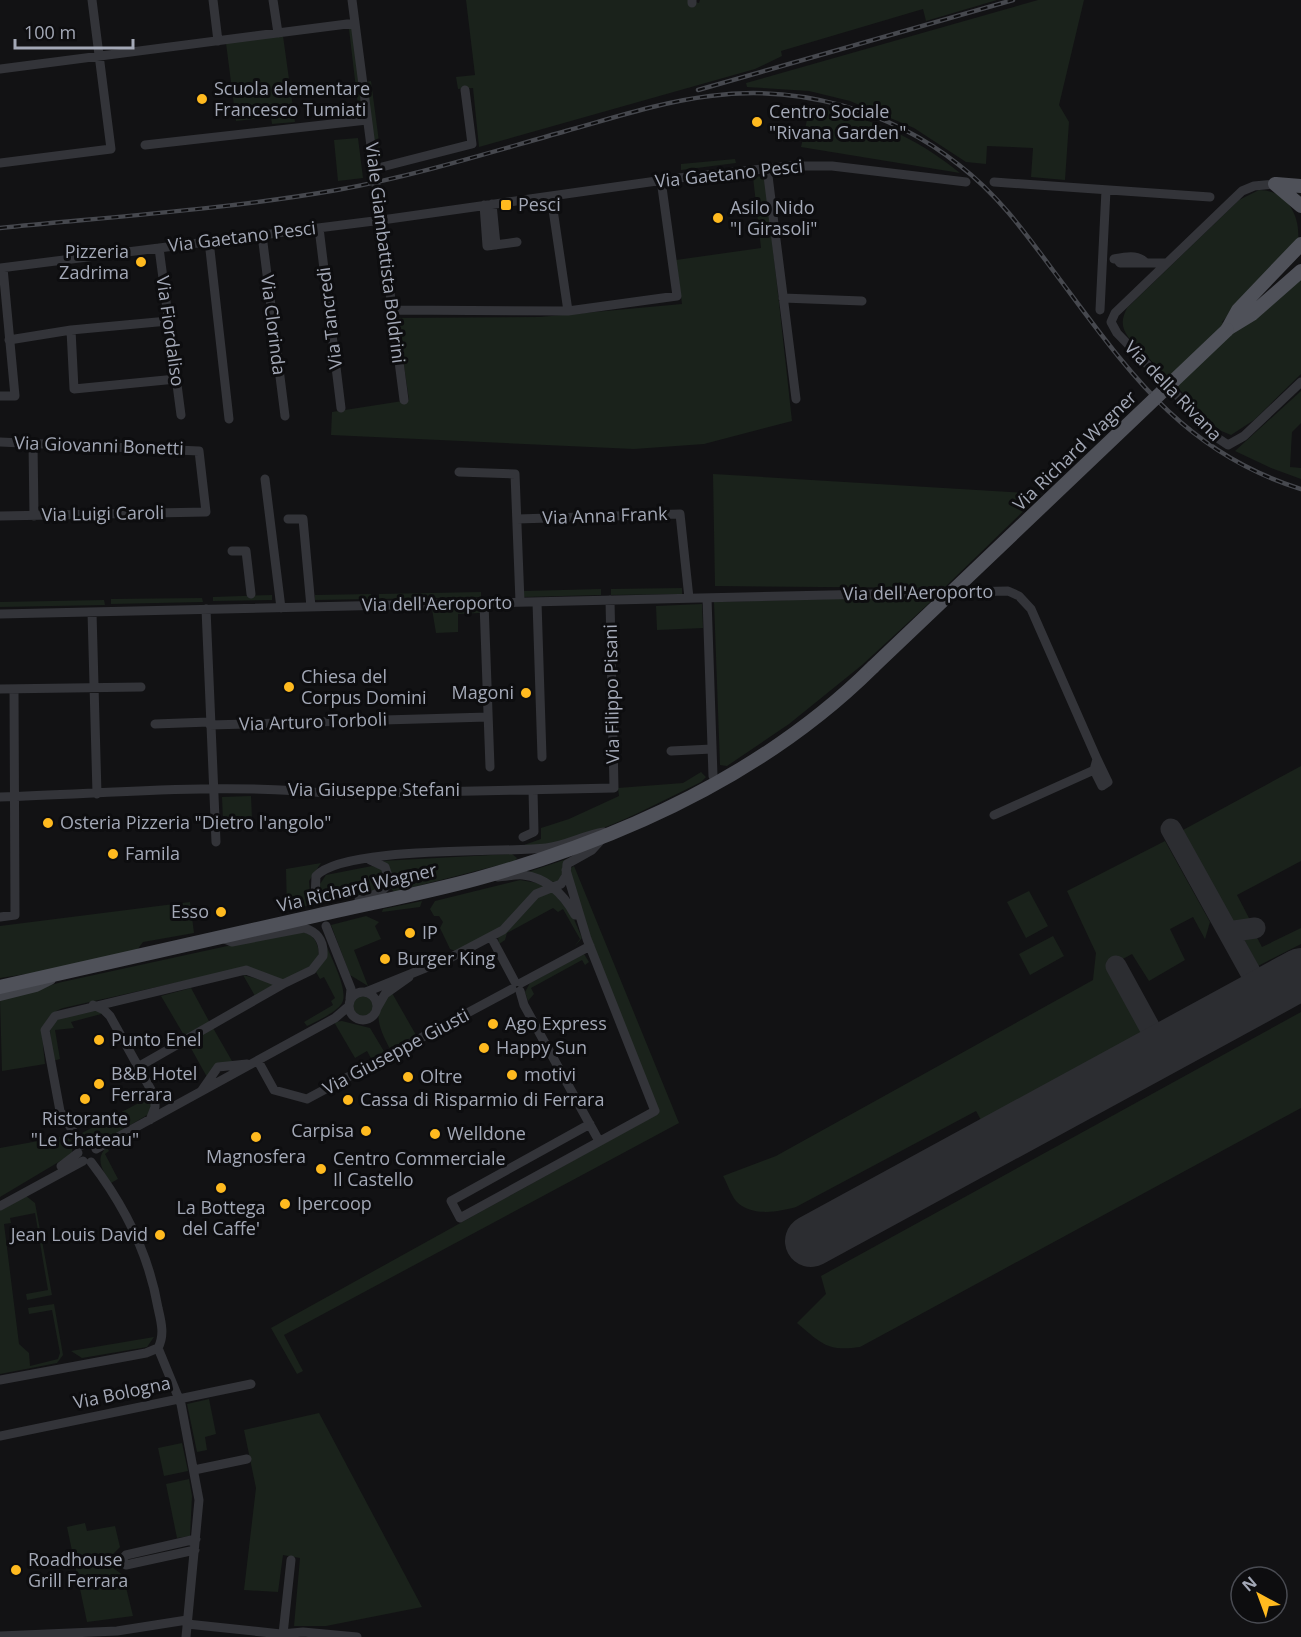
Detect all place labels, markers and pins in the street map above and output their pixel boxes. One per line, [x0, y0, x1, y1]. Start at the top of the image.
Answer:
place label: Scuola elementare Francesco Tumiati [214, 76, 370, 121]
marker: Scuola elementare Francesco Tumiati [195, 92, 209, 106]
place label: Centro Sociale "Rivana Garden" [769, 99, 906, 144]
marker: Centro Sociale "Rivana Garden" [750, 115, 764, 129]
place label: Pesci [518, 192, 561, 216]
place label: Asilo Nido "I Girasoli" [730, 195, 818, 240]
marker: Pesci [499, 198, 513, 212]
marker: Asilo Nido "I Girasoli" [711, 211, 725, 225]
place label: Pizzeria Zadrima [59, 239, 129, 284]
marker: Pizzeria Zadrima [134, 255, 148, 269]
place label: Chiesa del Corpus Domini [301, 664, 427, 709]
marker: Chiesa del Corpus Domini [282, 680, 296, 694]
place label: Magoni [452, 680, 514, 704]
marker: Magoni [519, 686, 533, 700]
place label: Osteria Pizzeria "Dietro l'angolo" [60, 810, 331, 834]
marker: Osteria Pizzeria "Dietro l'angolo" [41, 816, 55, 830]
place label: Famila [125, 841, 180, 865]
marker: Famila [106, 847, 120, 861]
place label: Esso [171, 899, 209, 923]
marker: Esso [214, 905, 228, 919]
place label: IP [422, 920, 438, 944]
marker: IP [403, 926, 417, 940]
place label: Burger King [397, 946, 496, 970]
marker: Burger King [378, 952, 392, 966]
place label: Ago Express [505, 1011, 607, 1035]
marker: Ago Express [486, 1017, 500, 1031]
place label: Punto Enel [111, 1027, 202, 1051]
marker: Punto Enel [92, 1033, 106, 1047]
place label: Happy Sun [496, 1035, 587, 1059]
marker: Happy Sun [477, 1041, 491, 1055]
place label: B&B Hotel Ferrara [111, 1061, 197, 1106]
place label: motivi [524, 1062, 576, 1086]
place label: Oltre [420, 1064, 462, 1088]
marker: motivi [505, 1068, 519, 1082]
marker: Oltre [401, 1070, 415, 1084]
marker: B&B Hotel Ferrara [92, 1077, 106, 1091]
place label: Cassa di Risparmio di Ferrara [360, 1087, 604, 1111]
marker: Ristorante "Le Chateau" [78, 1092, 92, 1106]
marker: Cassa di Risparmio di Ferrara [341, 1093, 355, 1107]
place label: Ristorante "Le Chateau" [31, 1106, 139, 1151]
place label: Carpisa [291, 1118, 354, 1142]
place label: Welldone [447, 1121, 526, 1145]
marker: Carpisa [359, 1124, 373, 1138]
marker: Welldone [428, 1127, 442, 1141]
marker: Magnosfera [249, 1130, 263, 1144]
place label: Magnosfera [206, 1144, 306, 1168]
place label: Centro Commerciale Il Castello [333, 1146, 506, 1191]
marker: Centro Commerciale Il Castello [314, 1162, 328, 1176]
marker: La Bottega del Caffe' [214, 1181, 228, 1195]
place label: Ipercoop [297, 1191, 372, 1215]
place label: La Bottega del Caffe' [176, 1195, 266, 1240]
marker: Ipercoop [278, 1197, 292, 1211]
place label: Jean Louis David [9, 1222, 148, 1246]
marker: Jean Louis David [153, 1228, 167, 1242]
place label: Roadhouse Grill Ferrara [28, 1547, 128, 1592]
marker: Roadhouse Grill Ferrara [9, 1563, 23, 1577]

